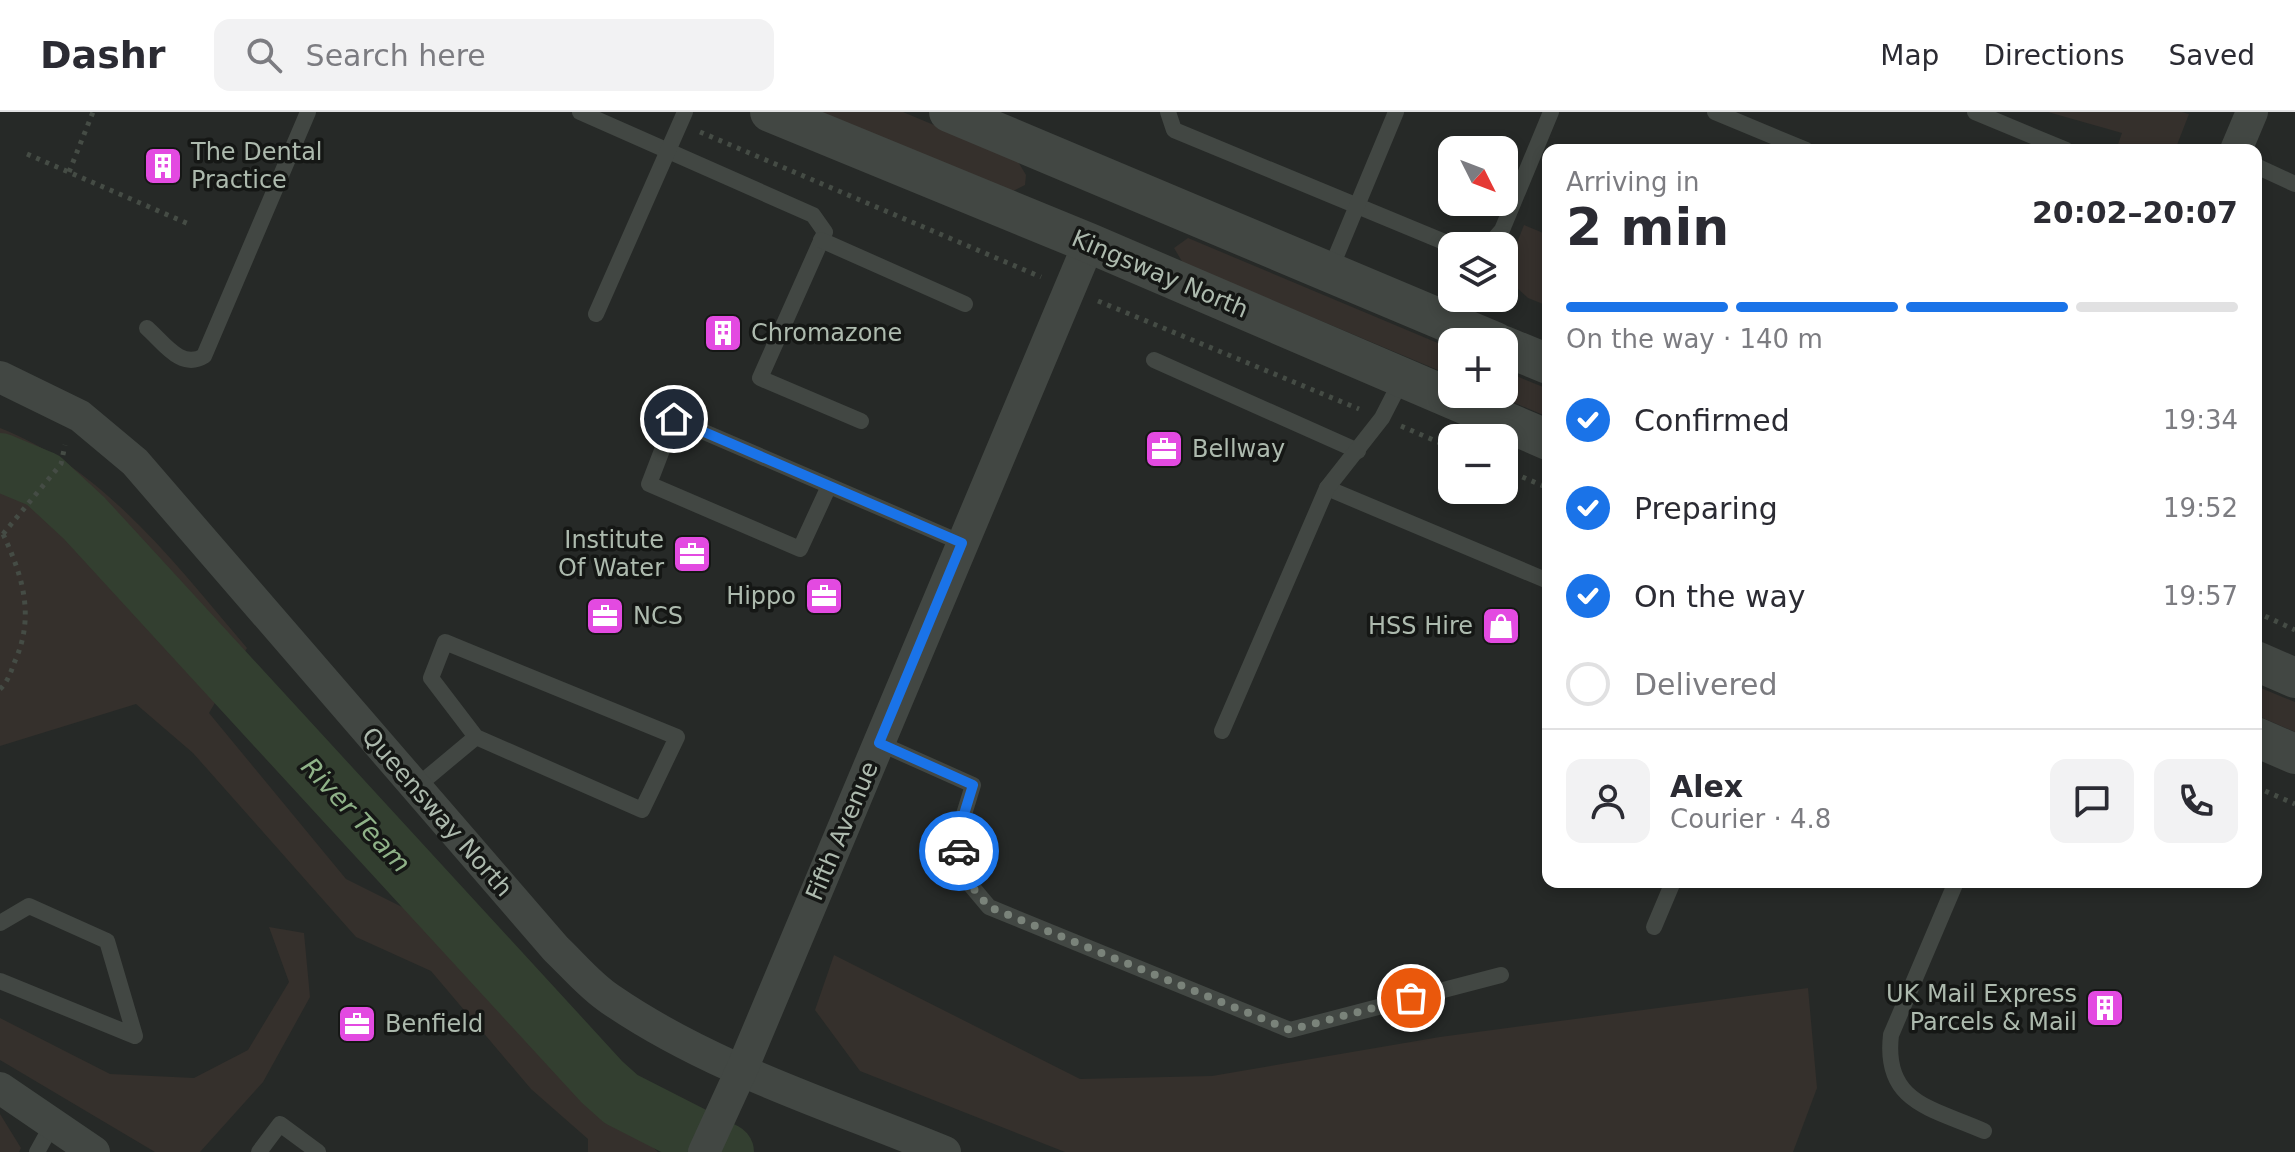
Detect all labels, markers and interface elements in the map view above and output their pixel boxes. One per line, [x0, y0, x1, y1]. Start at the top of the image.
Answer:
search box [214, 19, 774, 91]
text: Dashr [40, 33, 166, 77]
icon: search [242, 33, 286, 77]
text: Search here [306, 38, 486, 73]
text: Map [1880, 39, 1939, 72]
text: Directions [1983, 39, 2124, 72]
text: Saved [2168, 39, 2255, 72]
north arrow [1438, 136, 1518, 216]
map controls [1438, 136, 1518, 504]
place label: The Dental Practice [190, 138, 323, 194]
building icon: The Dental Practice [142, 145, 184, 187]
text: Arriving in [1566, 167, 1700, 197]
text: 20:02–20:07 [2032, 195, 2238, 230]
text: 2 min [1566, 197, 1729, 257]
street label: Kingsway North [1068, 224, 1252, 324]
button: layers [1438, 232, 1518, 312]
building icon: Chromazone [702, 312, 744, 354]
place label: Chromazone [751, 319, 902, 347]
text: On the way · 140 m [1566, 324, 1823, 354]
button: + [1438, 328, 1518, 408]
pin [640, 385, 708, 453]
icon: home [652, 397, 696, 441]
icon: check [1566, 398, 1610, 442]
text: Confirmed [1634, 403, 1790, 438]
text: 19:34 [2163, 405, 2238, 435]
button: − [1438, 424, 1518, 504]
office icon: Bellway [1143, 428, 1185, 470]
place label: Bellway [1192, 435, 1285, 463]
icon: check [1566, 486, 1610, 530]
text: Preparing [1634, 491, 1778, 526]
text: 19:52 [2163, 493, 2238, 523]
place label: Institute Of Water [558, 526, 664, 582]
office icon: Institute Of Water [671, 533, 713, 575]
icon: check [1566, 574, 1610, 618]
office icon: Hippo [803, 575, 845, 617]
text: On the way [1634, 579, 1806, 614]
text: 19:57 [2163, 581, 2238, 611]
place label: Hippo [726, 582, 796, 610]
office icon: NCS [584, 595, 626, 637]
place label: NCS [633, 602, 683, 630]
shop icon: HSS Hire [1480, 605, 1522, 647]
place label: HSS Hire [1368, 612, 1473, 640]
text: Delivered [1634, 667, 1778, 702]
street label: Queensway North [356, 722, 518, 902]
water label: River Team [295, 752, 417, 878]
street label: Fifth Avenue [800, 757, 884, 905]
button: person [1566, 759, 1650, 843]
button: chat [2050, 759, 2134, 843]
button: phone [2154, 759, 2238, 843]
text: Alex [1670, 769, 1743, 804]
text: Courier · 4.8 [1670, 804, 1831, 834]
courier [919, 811, 999, 891]
icon: car [937, 829, 981, 873]
pin [1377, 964, 1445, 1032]
icon: bag [1389, 976, 1433, 1020]
place label: UK Mail Express Parcels & Mail [1886, 980, 2077, 1036]
building icon: UK Mail Express Parcels & Mail [2084, 987, 2126, 1029]
office icon: Benfield [336, 1003, 378, 1045]
place label: Benfield [385, 1010, 483, 1038]

